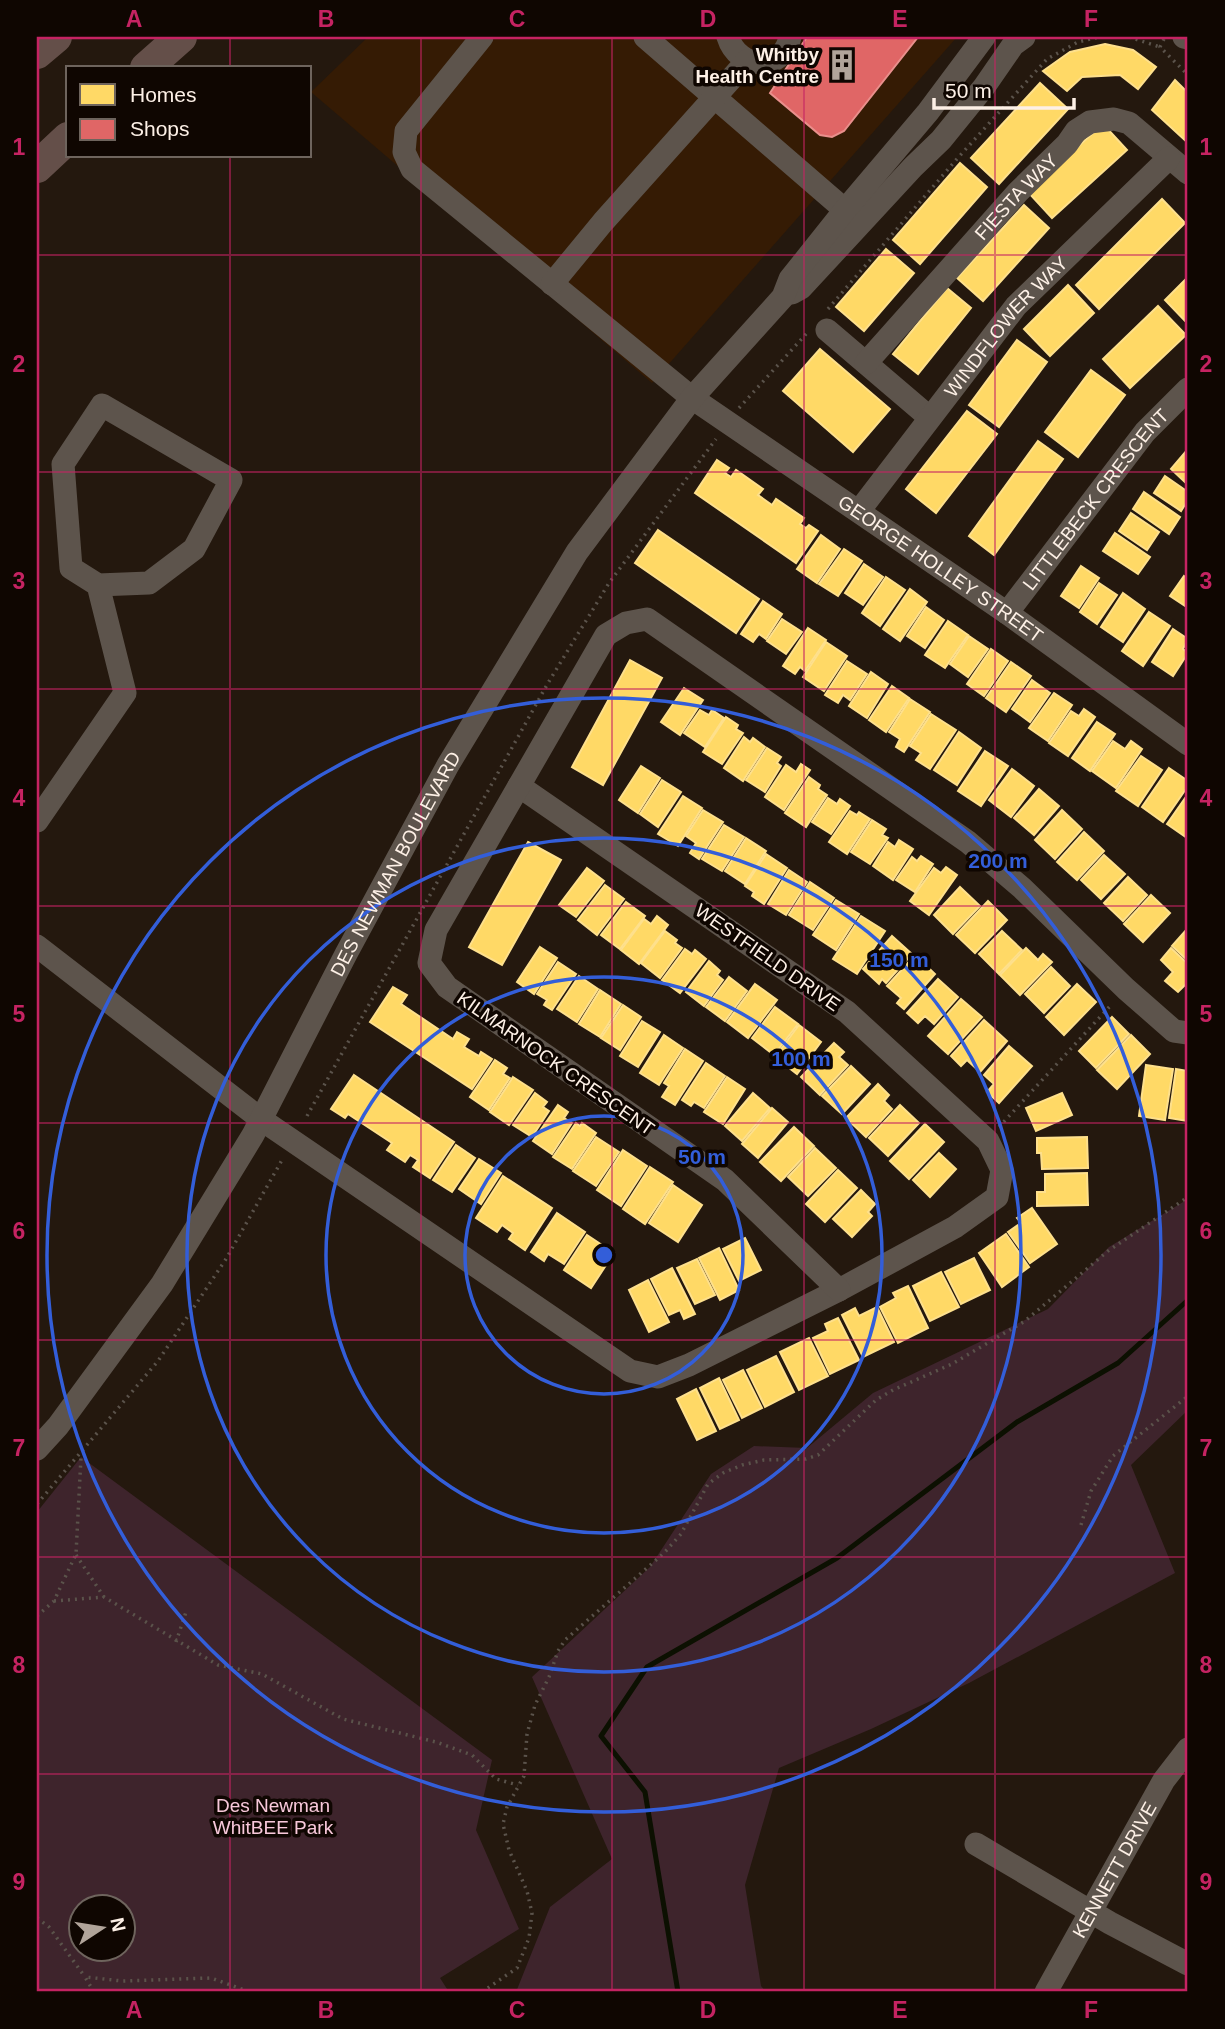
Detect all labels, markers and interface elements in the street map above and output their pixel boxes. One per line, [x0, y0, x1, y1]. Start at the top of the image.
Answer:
text: A [126, 6, 142, 32]
text: B [318, 6, 334, 32]
text: C [509, 6, 525, 32]
text: D [700, 6, 716, 32]
text: E [892, 6, 908, 32]
text: F [1084, 6, 1098, 32]
place label: Whitby Health Centre [695, 44, 819, 87]
building icon: Whitby Health Centre [825, 48, 859, 82]
legend [66, 66, 312, 158]
scale bar [934, 66, 1074, 110]
text: 50 m [945, 79, 992, 102]
text: Homes [130, 83, 197, 106]
text: Shops [130, 117, 190, 140]
text: 1 [13, 134, 26, 160]
text: 1 [1200, 134, 1213, 160]
street label: FIESTA WAY [971, 149, 1062, 244]
street label: WINDFLOWER WAY [940, 252, 1072, 401]
text: 2 [13, 351, 25, 377]
text: 2 [1200, 351, 1212, 377]
street label: LITTLEBECK CRESCENT [1018, 405, 1173, 594]
street label: GEORGE HOLLEY STREET [834, 491, 1047, 647]
text: 3 [13, 568, 25, 594]
text: 3 [1200, 568, 1212, 594]
street label: DES NEWMAN BOULEVARD [326, 748, 465, 980]
text: 4 [13, 785, 26, 811]
text: 4 [1200, 785, 1213, 811]
text: 200 m [968, 849, 1028, 872]
street label: WESTFIELD DRIVE [691, 899, 844, 1015]
text: 150 m [869, 948, 929, 971]
street label: KILMARNOCK CRESCENT [453, 987, 658, 1140]
text: 5 [13, 1001, 26, 1027]
text: 5 [1200, 1001, 1213, 1027]
text: 100 m [771, 1047, 831, 1070]
text: 50 m [678, 1145, 726, 1168]
text: 6 [13, 1218, 25, 1244]
text: 6 [1200, 1218, 1212, 1244]
centre of rings [592, 1243, 616, 1267]
text: 7 [13, 1435, 25, 1461]
text: 7 [1200, 1435, 1212, 1461]
text: 8 [13, 1652, 26, 1678]
text: 8 [1200, 1652, 1213, 1678]
park label: Des Newman WhitBEE Park [213, 1795, 334, 1838]
street label: KENNETT DRIVE [1068, 1798, 1161, 1941]
text: 9 [13, 1869, 25, 1895]
text: 9 [1200, 1869, 1212, 1895]
north arrow [66, 1892, 136, 1962]
text: N [106, 1916, 130, 1933]
text: A [126, 1997, 142, 2023]
text: B [318, 1997, 334, 2023]
text: C [509, 1997, 525, 2023]
text: D [700, 1997, 716, 2023]
text: E [892, 1997, 908, 2023]
text: F [1084, 1997, 1098, 2023]

